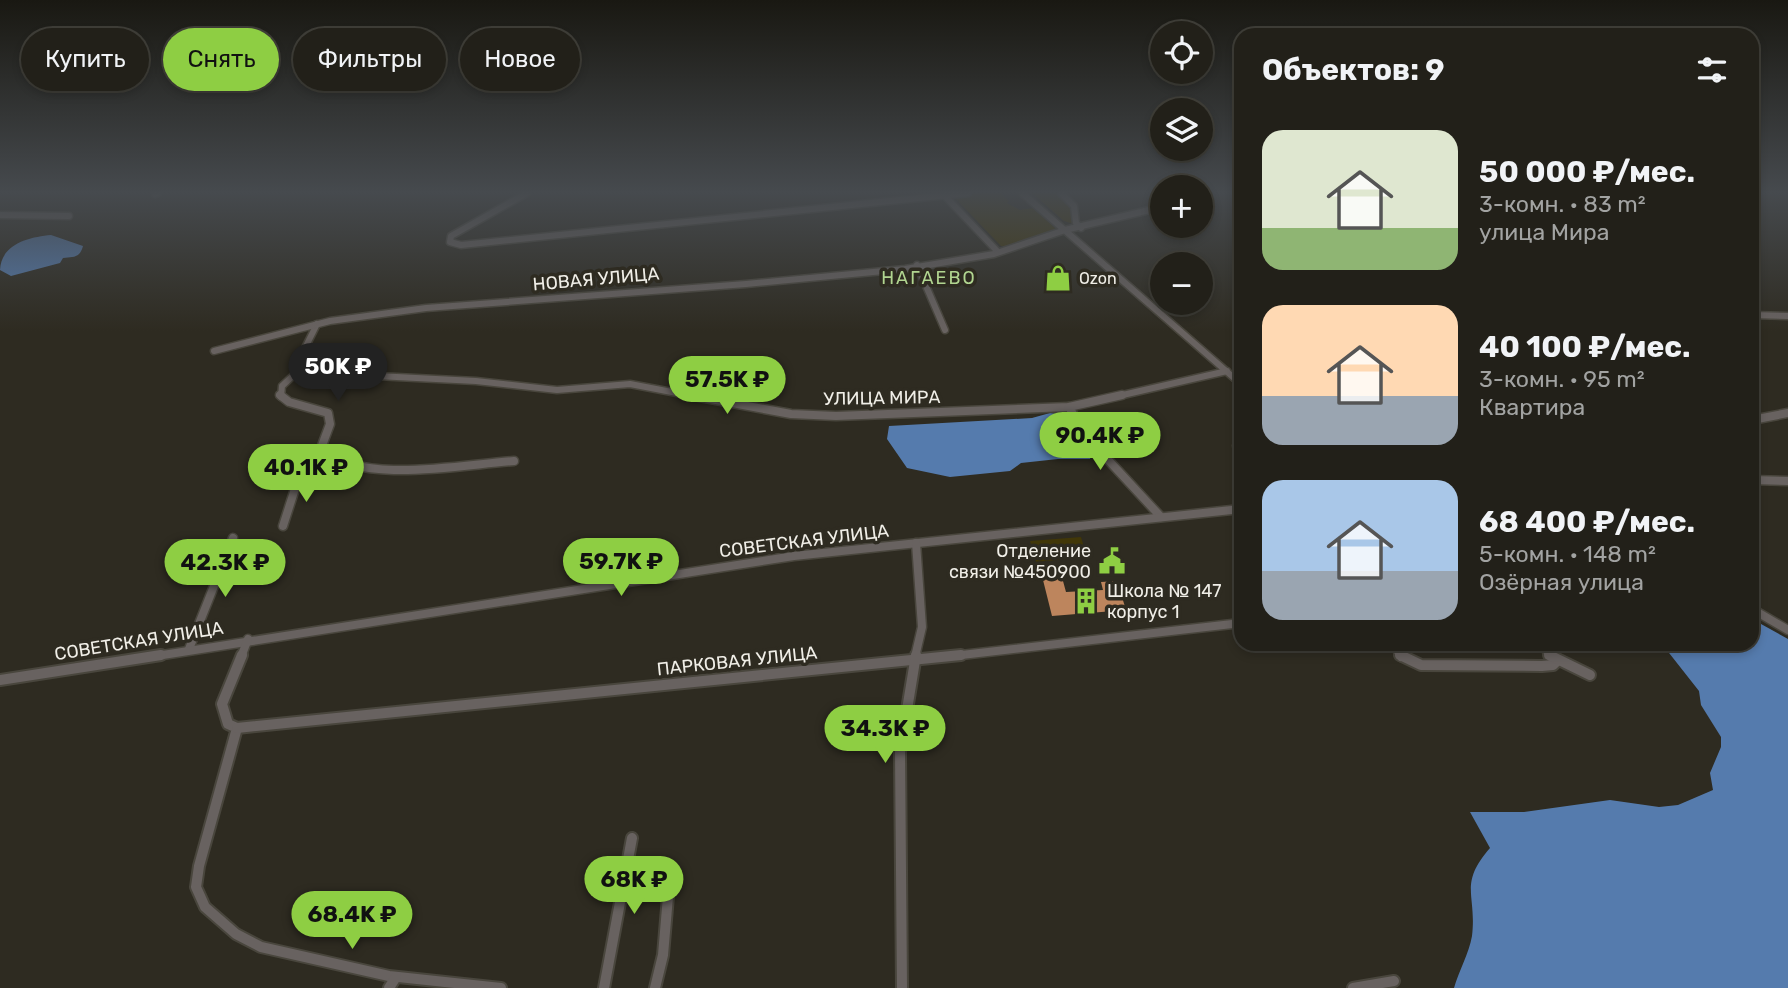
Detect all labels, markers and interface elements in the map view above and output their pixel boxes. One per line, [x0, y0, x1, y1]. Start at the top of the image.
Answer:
map controls [1150, 21, 1213, 315]
button: locate [1150, 21, 1213, 84]
chip: Купить [21, 28, 149, 91]
chip: Снять [163, 28, 279, 91]
chip: Фильтры [293, 28, 446, 91]
chip: Новое [460, 28, 580, 91]
icon: filters [1693, 51, 1731, 89]
text: Объектов: 9 [1262, 52, 1445, 88]
button: layers [1150, 98, 1213, 161]
text: 50 000 ₽/мес. [1479, 154, 1695, 190]
icon: home [1318, 158, 1402, 242]
button: + [1150, 175, 1213, 238]
text: 3-комн. · 83 m² [1479, 190, 1646, 218]
text: улица Мира [1479, 218, 1609, 246]
button: − [1150, 252, 1213, 315]
street label: НОВАЯ УЛИЦА [532, 263, 660, 295]
shop icon: Ozon [1043, 263, 1073, 293]
district label: НАГАЕВО [881, 267, 977, 289]
place label: Ozon [1079, 269, 1117, 288]
text: 40 100 ₽/мес. [1479, 329, 1691, 365]
icon: home [1318, 333, 1402, 417]
pin: 50K ₽ [289, 344, 387, 403]
text: 50K ₽ [304, 352, 372, 380]
pin: 57.5K ₽ [662, 356, 792, 416]
text: 57.5K ₽ [685, 365, 769, 393]
text: 3-комн. · 95 m² [1479, 365, 1645, 393]
street label: УЛИЦА МИРА [823, 386, 941, 410]
text: Квартира [1479, 393, 1585, 421]
pin: 90.4K ₽ [1035, 412, 1165, 472]
text: 90.4K ₽ [1056, 421, 1144, 449]
pin: 40.1K ₽ [241, 444, 371, 504]
text: 40.1K ₽ [264, 453, 348, 481]
text: 68 400 ₽/мес. [1479, 504, 1695, 540]
icon: home [1318, 508, 1402, 592]
street label: СОВЕТСКАЯ УЛИЦА [718, 520, 890, 562]
pin: 59.7K ₽ [556, 538, 686, 598]
pin: 42.3K ₽ [160, 540, 290, 599]
place label: Отделение связи №450900 [949, 540, 1091, 583]
text: 5-комн. · 148 m² [1479, 540, 1656, 568]
public building icon: Отделение связи №450900 [1097, 546, 1127, 576]
text: 59.7K ₽ [579, 547, 663, 575]
text: 42.3K ₽ [181, 548, 269, 576]
text: Озёрная улица [1479, 568, 1644, 596]
place label: Школа № 147 корпус 1 [1107, 580, 1221, 623]
building icon: Школа № 147 корпус 1 [1071, 586, 1101, 616]
street label: СОВЕТСКАЯ УЛИЦА [53, 617, 225, 665]
street label: ПАРКОВАЯ УЛИЦА [656, 642, 818, 680]
pin: 34.3K ₽ [820, 706, 950, 765]
text: 34.3K ₽ [840, 714, 930, 742]
pin: 68K ₽ [585, 856, 683, 916]
text: 68K ₽ [600, 865, 668, 893]
pin: 68.4K ₽ [287, 892, 417, 951]
text: 68.4K ₽ [307, 900, 397, 928]

